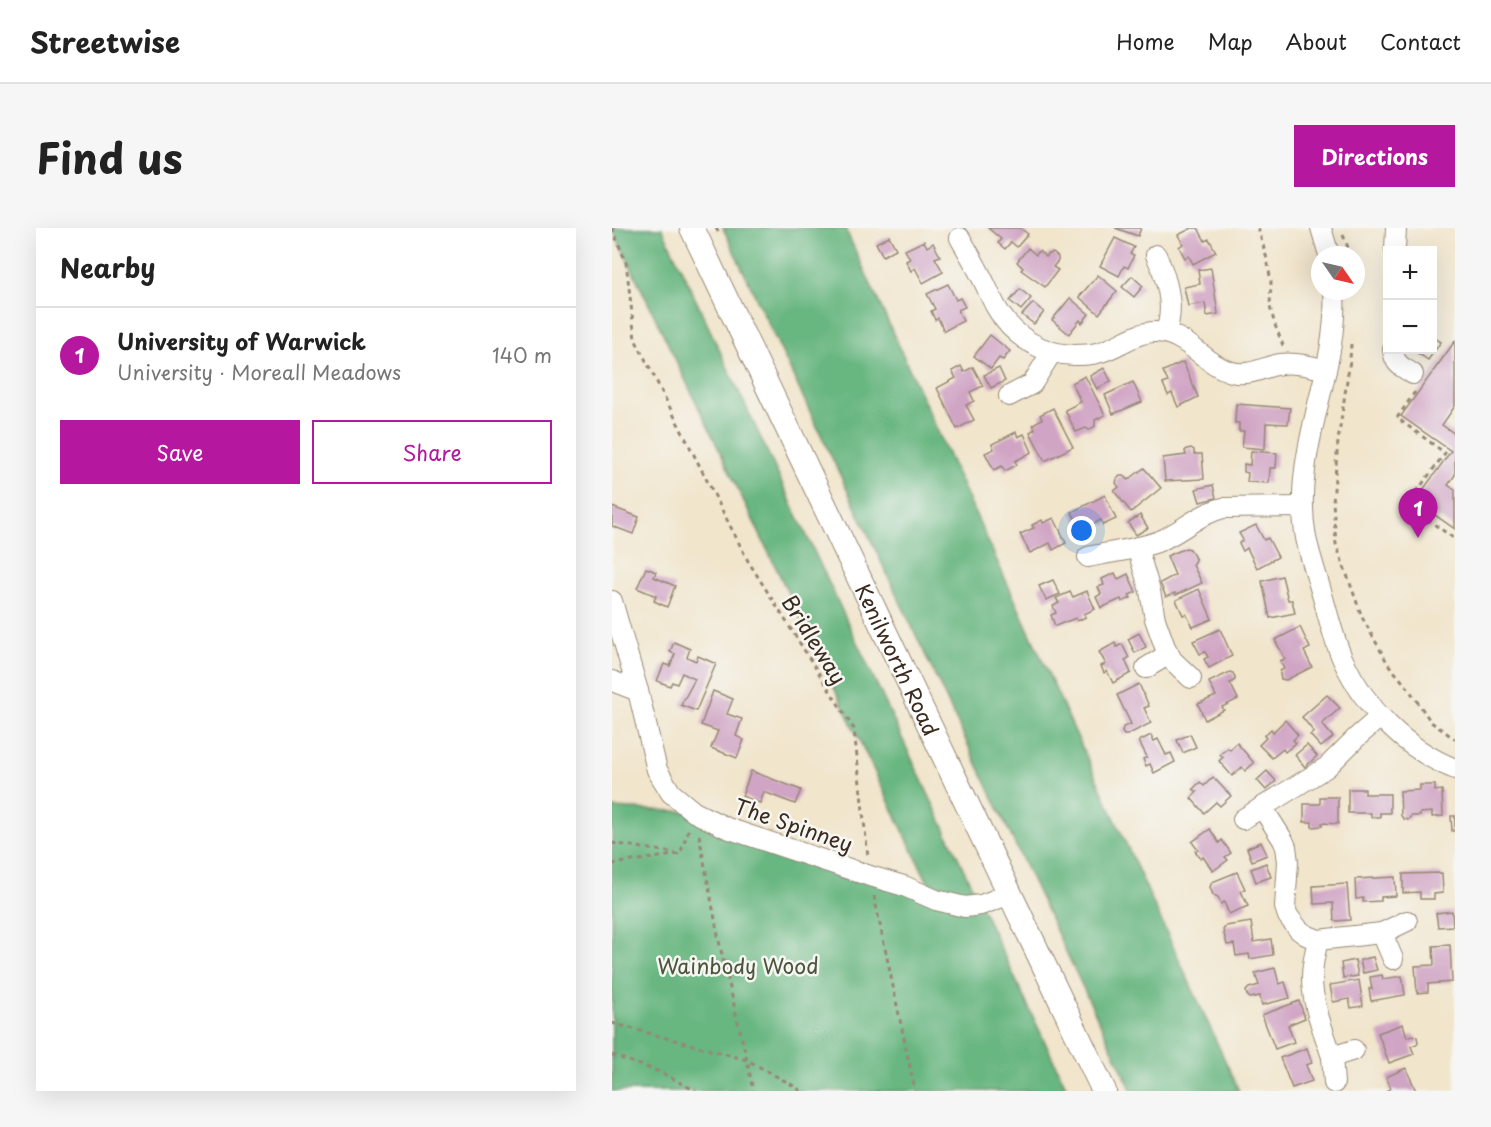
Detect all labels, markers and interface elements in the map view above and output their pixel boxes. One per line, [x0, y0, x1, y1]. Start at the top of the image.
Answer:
text: Streetwise [30, 20, 180, 63]
text: Home [1116, 25, 1175, 57]
text: Map [1208, 25, 1253, 57]
text: About [1286, 25, 1347, 57]
text: Contact [1380, 25, 1461, 57]
text: Find us [36, 125, 183, 188]
button: Directions [1294, 125, 1455, 187]
north arrow [1311, 246, 1365, 300]
map controls [1383, 246, 1437, 354]
button: + [1383, 246, 1437, 300]
text: Nearby [60, 248, 155, 287]
button: − [1383, 300, 1437, 354]
text: University of Warwick [117, 324, 366, 357]
text: 1 [75, 340, 84, 370]
text: 140 m [492, 340, 552, 370]
text: University · Moreall Meadows [117, 357, 401, 387]
button: Save [60, 420, 300, 484]
button: Share [312, 420, 552, 484]
pin: 1 [1398, 488, 1438, 538]
your location [1067, 516, 1096, 545]
street label: Kenilworth Road [848, 578, 948, 741]
street label: Bridleway [775, 588, 855, 690]
street label: The Spinney [730, 789, 858, 859]
park label: Wainbody Wood [657, 949, 819, 981]

